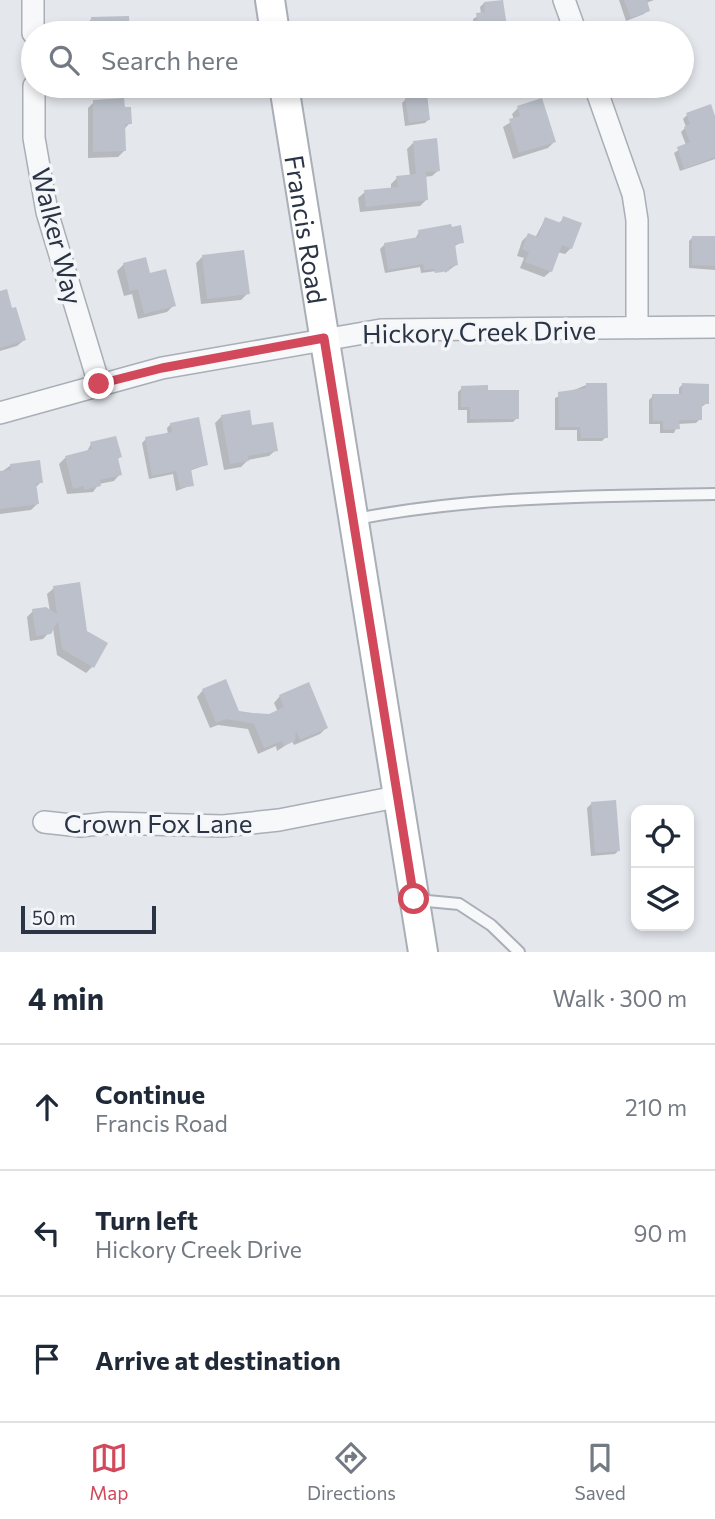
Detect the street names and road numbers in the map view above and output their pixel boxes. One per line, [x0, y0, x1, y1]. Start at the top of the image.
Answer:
street label: Francis Road [280, 152, 334, 306]
street label: Walker Way [26, 164, 90, 308]
street label: Hickory Creek Drive [362, 313, 596, 349]
street label: Crown Fox Lane [64, 807, 252, 838]

